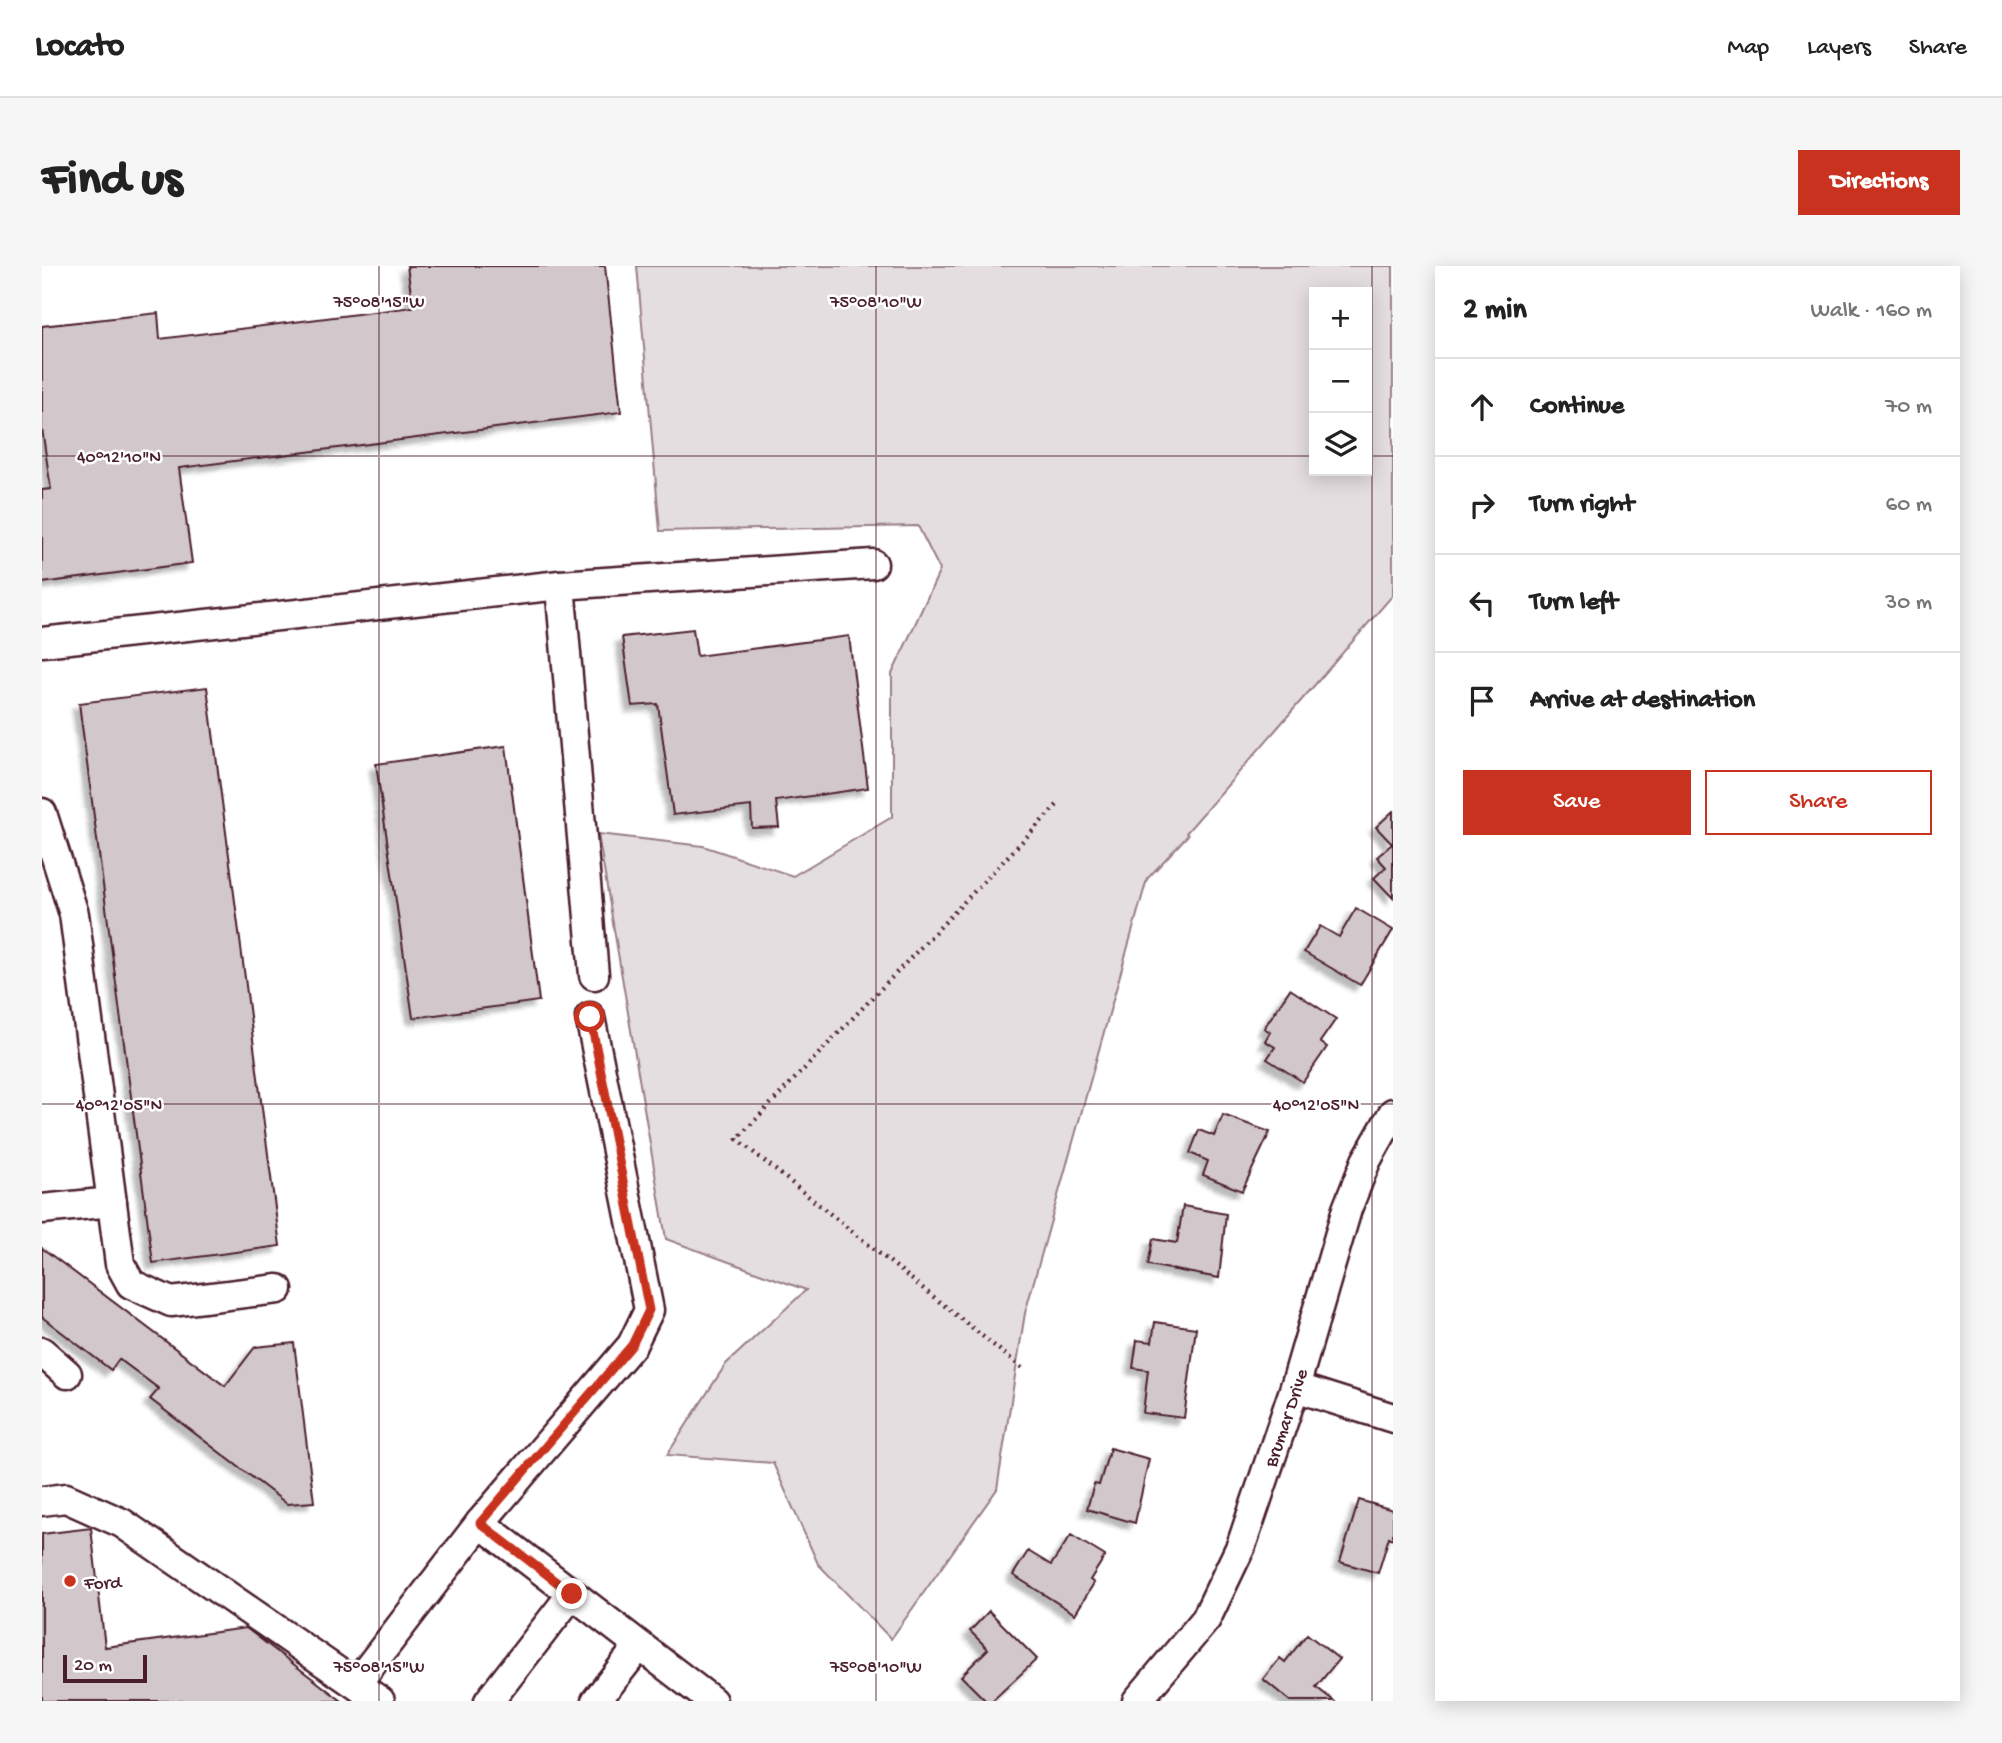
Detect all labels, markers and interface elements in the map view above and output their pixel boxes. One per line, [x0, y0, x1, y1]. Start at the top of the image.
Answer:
text: Locato [35, 29, 124, 67]
text: Map [1727, 34, 1769, 63]
text: Layers [1807, 34, 1871, 63]
text: Share [1909, 34, 1967, 63]
button: Directions [1798, 150, 1960, 215]
text: Find us [42, 153, 182, 211]
map controls [1309, 287, 1372, 476]
button: + [1309, 287, 1372, 350]
text: 75°08'15"W [332, 293, 425, 314]
text: 75°08'10"W [829, 293, 922, 314]
text: 2 min [1463, 294, 1527, 329]
text: Walk · 160 m [1810, 298, 1932, 325]
button: − [1309, 350, 1372, 413]
icon: ahead [1463, 388, 1501, 426]
text: Continue [1530, 392, 1624, 423]
text: 70 m [1885, 394, 1932, 421]
button: layers [1309, 413, 1372, 476]
text: 40°12'10"N [77, 448, 161, 469]
icon: right [1463, 486, 1501, 524]
text: Turn right [1530, 490, 1634, 521]
text: 60 m [1886, 492, 1932, 519]
icon: left [1463, 584, 1501, 622]
text: Turn left [1530, 588, 1618, 619]
text: 30 m [1885, 590, 1932, 617]
icon: arrive [1463, 682, 1501, 720]
text: Arrive at destination [1530, 686, 1755, 717]
button: Save [1463, 770, 1691, 835]
button: Share [1705, 770, 1932, 835]
route start [574, 1001, 605, 1032]
text: 40°12'05"N [76, 1096, 162, 1117]
text: 40°12'05"N [1273, 1096, 1359, 1117]
street label: Brumar Drive [1260, 1366, 1315, 1471]
marker: Ford [62, 1573, 78, 1589]
place label: Ford [83, 1573, 123, 1596]
route end [556, 1578, 587, 1609]
scale bar [63, 1652, 147, 1684]
text: 20 m [74, 1655, 112, 1678]
text: 75°08'15"W [332, 1658, 425, 1679]
text: 75°08'10"W [829, 1658, 922, 1679]

